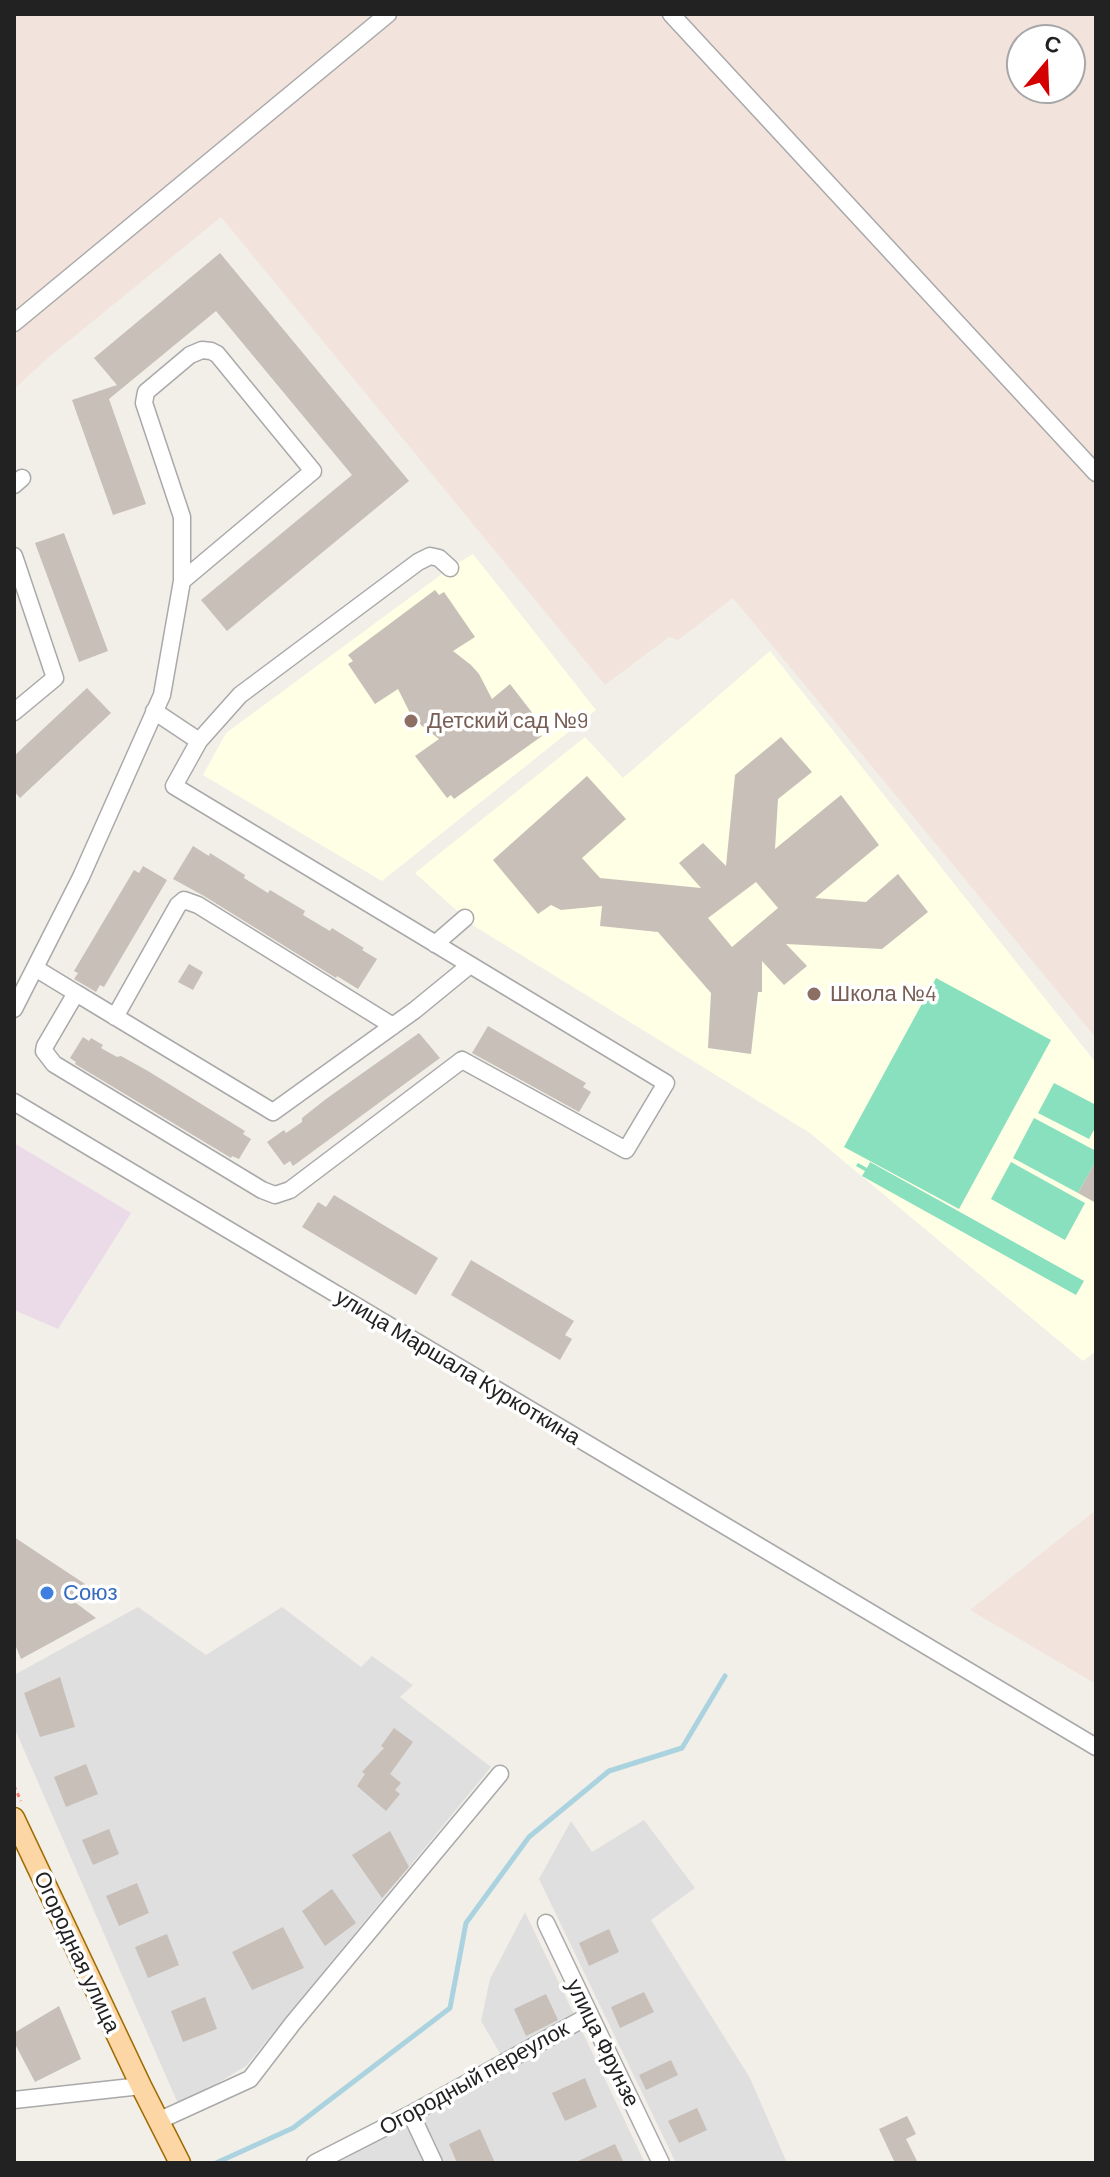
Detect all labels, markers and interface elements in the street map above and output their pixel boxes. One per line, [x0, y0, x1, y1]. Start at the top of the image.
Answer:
north arrow [1006, 24, 1086, 104]
text: С [1041, 28, 1065, 58]
place label: Детский сад №9 [427, 708, 588, 734]
marker: Детский сад №9 [402, 712, 420, 730]
place label: Школа №4 [830, 981, 937, 1007]
marker: Школа №4 [805, 985, 823, 1003]
street label: улица Маршала Куркоткина [331, 1283, 585, 1451]
place label: Союз [63, 1580, 118, 1606]
marker: Союз [38, 1584, 56, 1602]
street label: Огородная улица [28, 1867, 126, 2037]
street label: улица Фрунзе [561, 1975, 645, 2111]
street label: Огородный переулок [375, 2015, 573, 2141]

